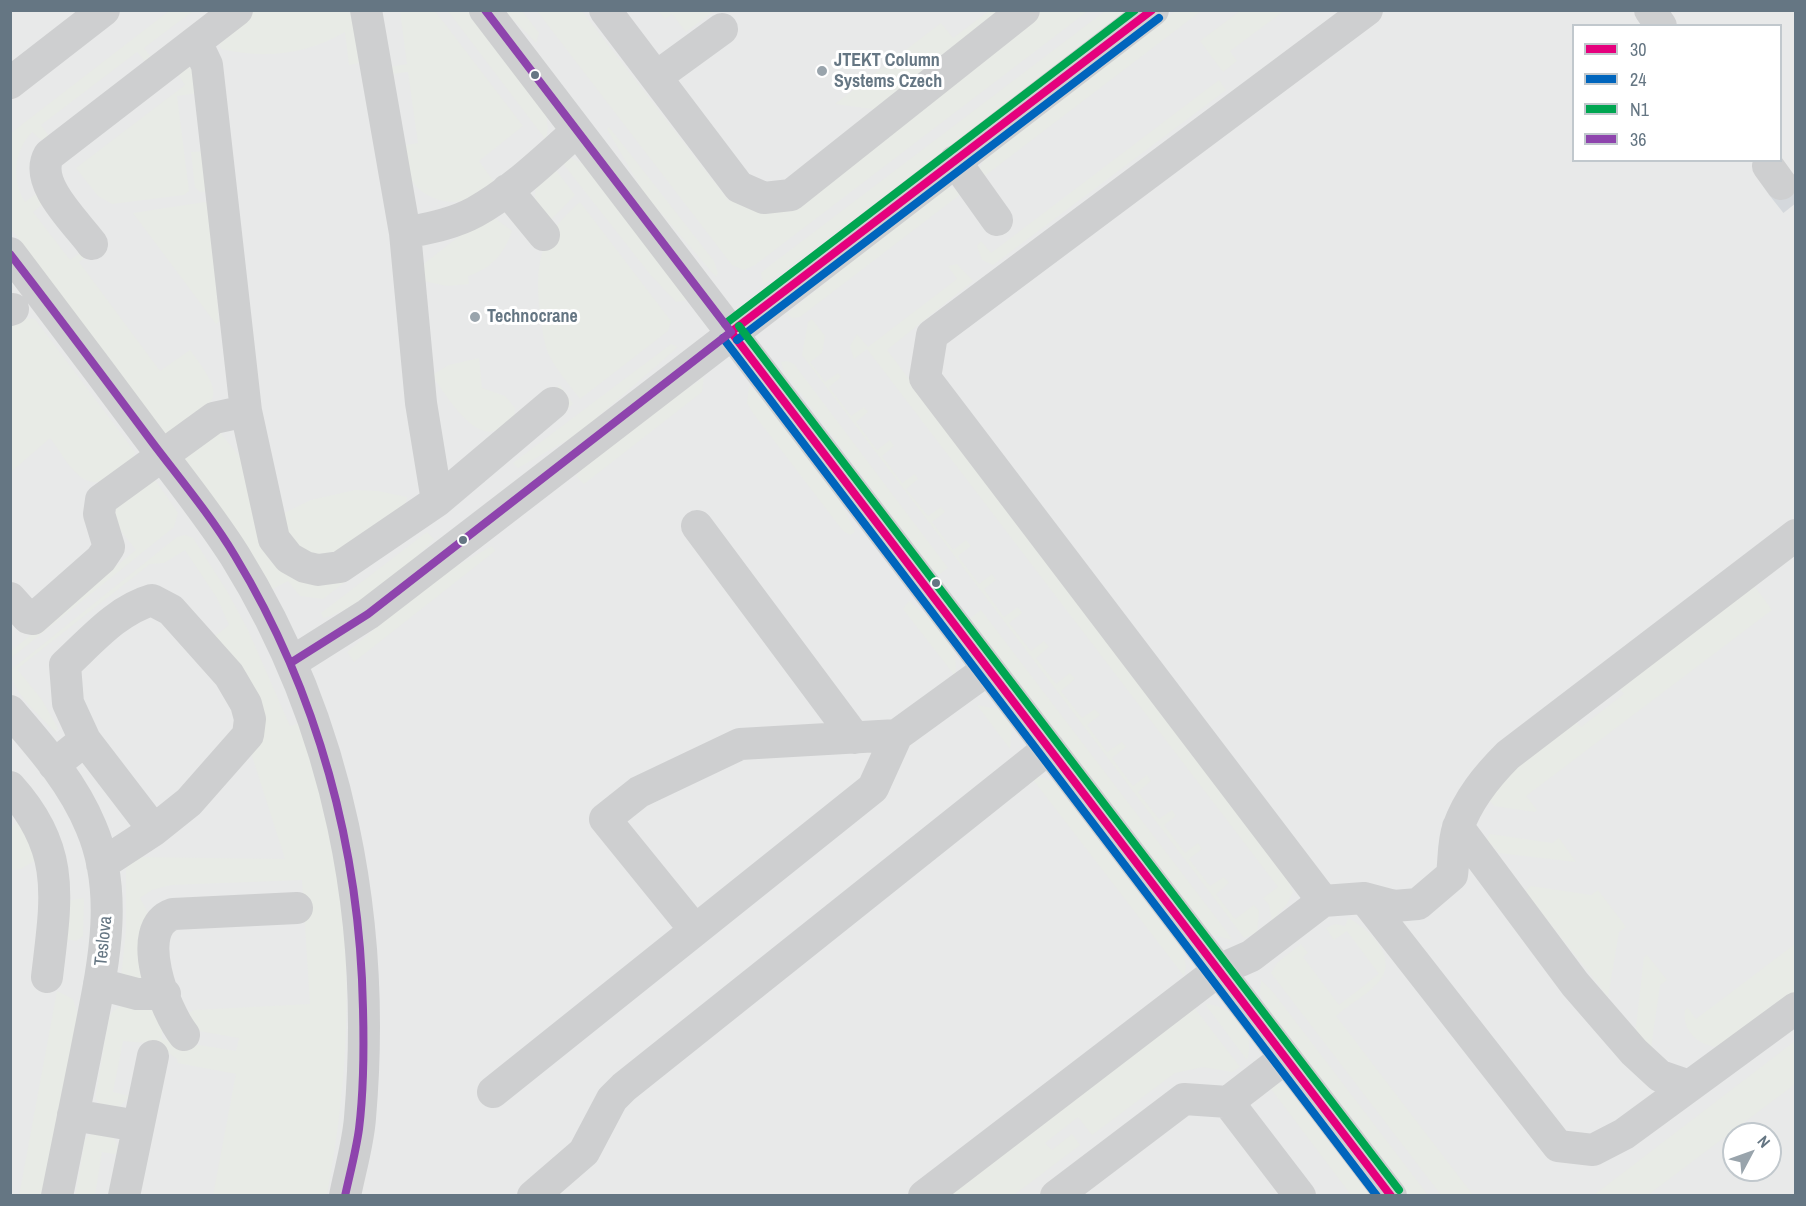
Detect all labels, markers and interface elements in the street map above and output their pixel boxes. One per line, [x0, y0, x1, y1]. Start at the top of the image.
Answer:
legend [1572, 24, 1782, 162]
text: 30 [1630, 37, 1646, 62]
place label: JTEKT Column Systems Czech [834, 50, 942, 92]
marker: JTEKT Column Systems Czech [815, 64, 829, 78]
text: 24 [1630, 67, 1646, 92]
unlabelled marker [529, 69, 541, 81]
text: N1 [1630, 97, 1649, 122]
text: 36 [1630, 127, 1646, 152]
place label: Technocrane [487, 306, 578, 328]
marker: Technocrane [468, 310, 482, 324]
unlabelled marker [457, 534, 469, 546]
unlabelled marker [930, 577, 942, 589]
street label: Teslova [91, 915, 117, 967]
north arrow [1722, 1122, 1782, 1182]
text: N [1753, 1131, 1775, 1152]

